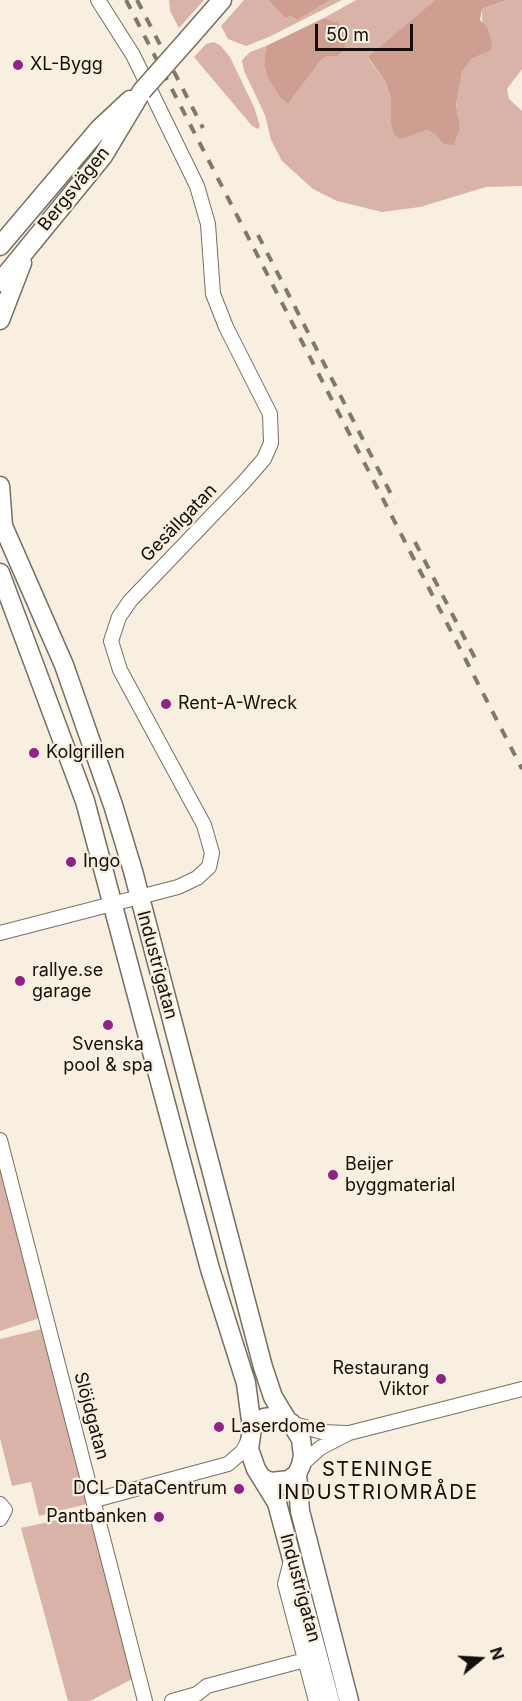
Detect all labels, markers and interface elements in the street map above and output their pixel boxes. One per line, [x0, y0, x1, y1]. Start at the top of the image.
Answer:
scale bar [318, 12, 416, 50]
text: 50 m [326, 24, 369, 45]
place label: XL-Bygg [30, 54, 103, 76]
marker: XL-Bygg [11, 58, 25, 72]
street label: Bergsvägen [34, 143, 114, 235]
street label: Gesällgatan [136, 479, 222, 567]
place label: Rent-A-Wreck [178, 693, 297, 715]
marker: Rent-A-Wreck [159, 697, 173, 711]
place label: Kolgrillen [46, 742, 125, 764]
marker: Kolgrillen [27, 746, 41, 760]
place label: Ingo [83, 851, 120, 873]
marker: Ingo [64, 855, 78, 869]
street label: Industrigatan [132, 908, 182, 1022]
place label: rallye.se garage [32, 960, 103, 1002]
marker: rallye.se garage [13, 974, 27, 988]
marker: Svenska pool & spa [101, 1018, 115, 1032]
place label: Svenska pool & spa [63, 1034, 153, 1076]
place label: Beijer byggmaterial [345, 1154, 455, 1196]
marker: Beijer byggmaterial [326, 1168, 340, 1182]
place label: Restaurang Viktor [332, 1358, 429, 1400]
street label: Slöjdgatan [69, 1370, 113, 1462]
marker: Restaurang Viktor [434, 1372, 448, 1386]
place label: Laserdome [231, 1416, 326, 1438]
marker: Laserdome [212, 1420, 226, 1434]
district label: STENINGE INDUSTRIOMRÅDE [277, 1458, 479, 1505]
place label: DCL DataCentrum [73, 1478, 227, 1500]
marker: DCL DataCentrum [232, 1482, 246, 1496]
place label: Pantbanken [46, 1506, 147, 1528]
marker: Pantbanken [152, 1510, 166, 1524]
street label: Industrigatan [275, 1531, 325, 1645]
north arrow [450, 1629, 510, 1689]
text: N [486, 1645, 509, 1662]

